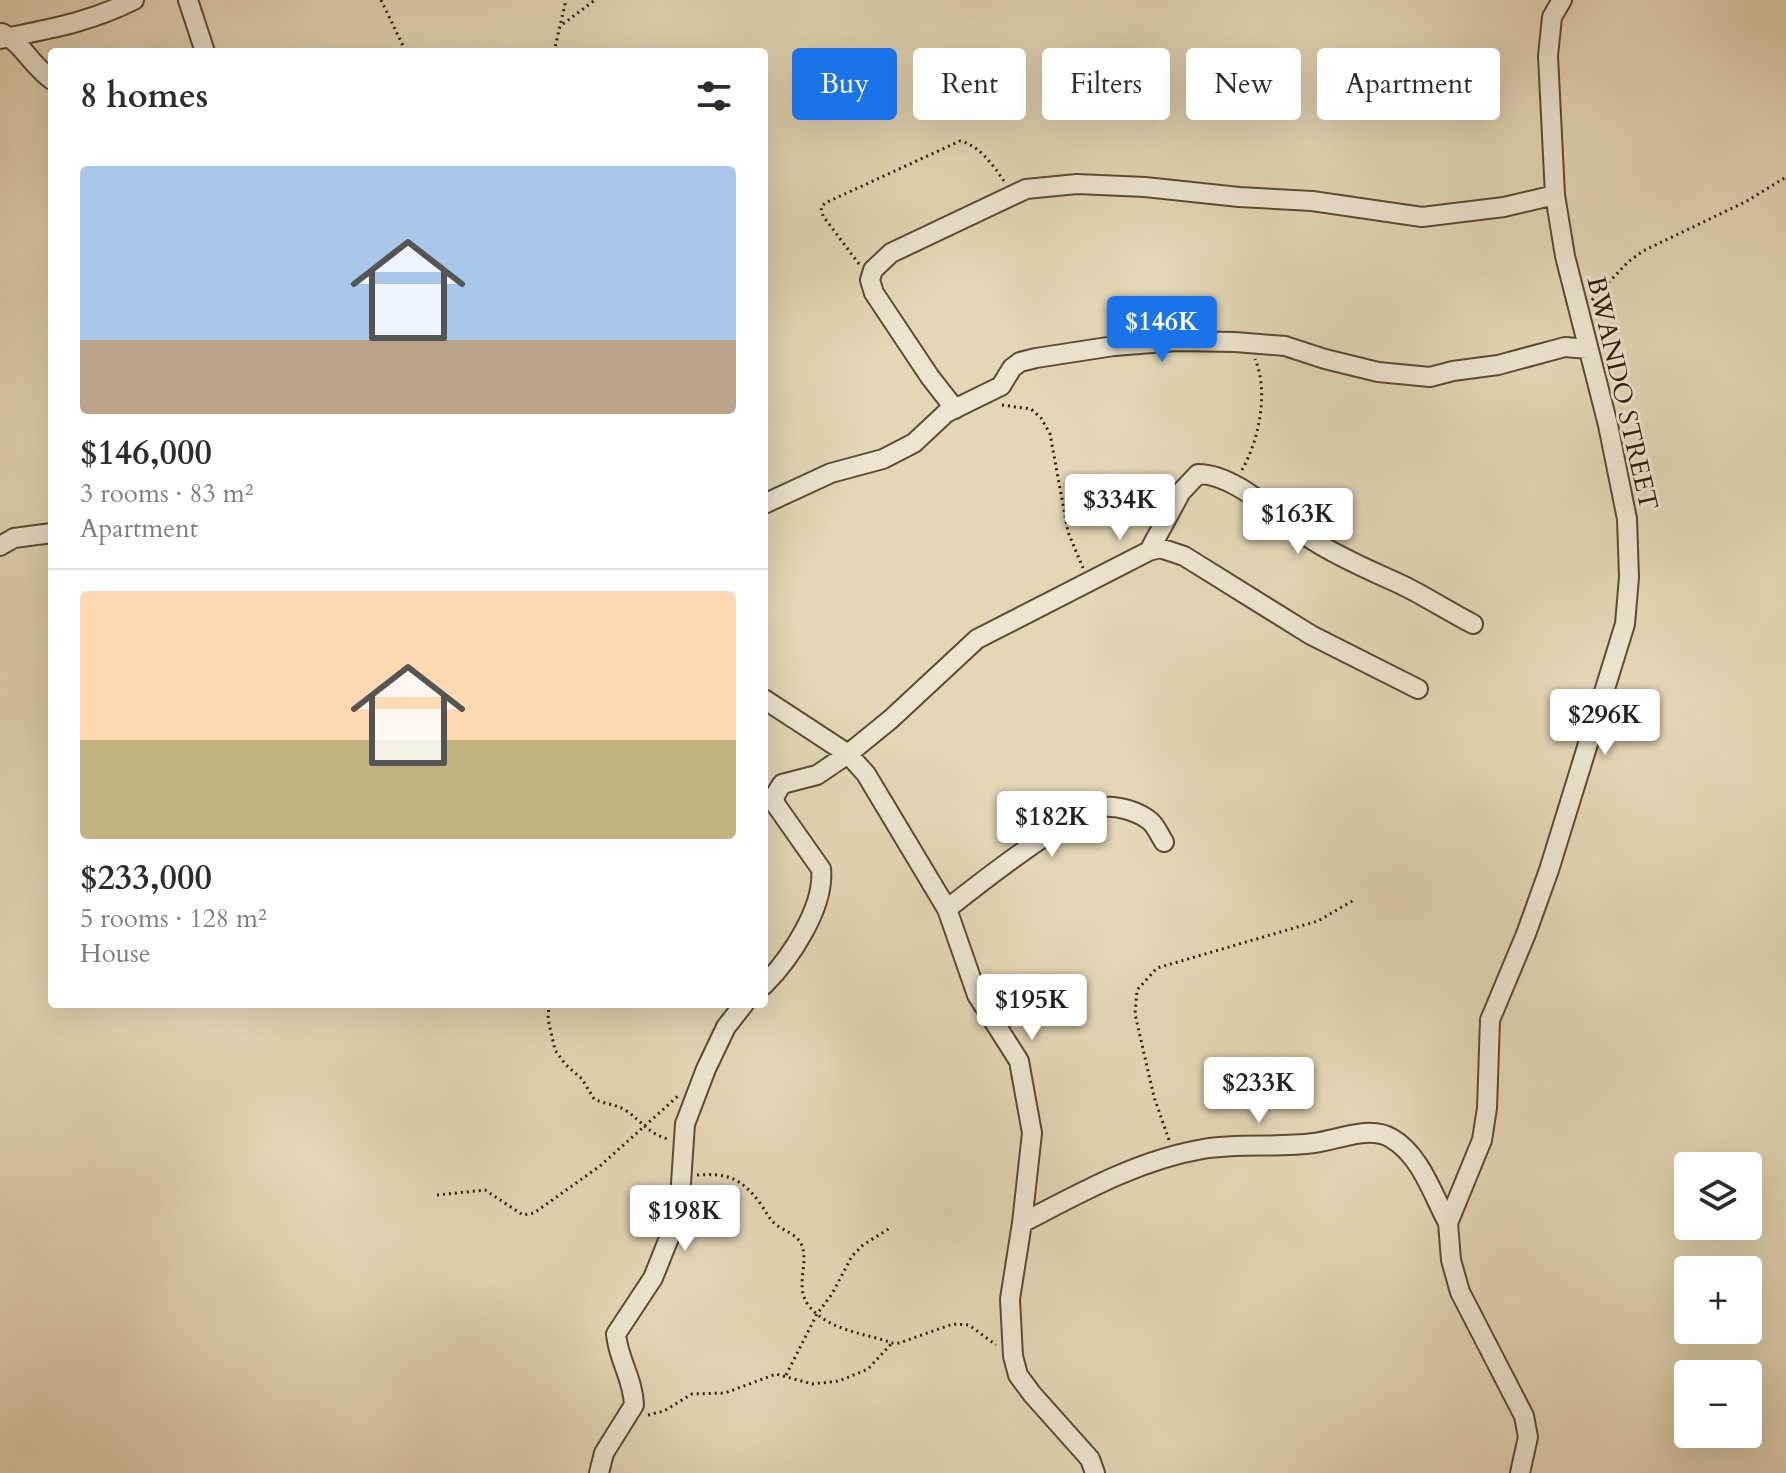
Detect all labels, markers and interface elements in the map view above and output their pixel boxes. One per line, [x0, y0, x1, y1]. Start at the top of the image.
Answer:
chip: Buy [792, 48, 897, 120]
chip: Rent [913, 48, 1026, 120]
chip: Filters [1042, 48, 1170, 120]
chip: New [1186, 48, 1301, 120]
chip: Apartment [1317, 48, 1500, 120]
text: 8 homes [80, 73, 208, 119]
icon: filters [692, 74, 736, 118]
icon: home [336, 218, 480, 362]
street label: BWANDO STREET [1579, 273, 1666, 513]
pin: $146K [1106, 296, 1218, 364]
text: $146K [1125, 304, 1199, 339]
text: $146,000 [80, 430, 212, 476]
pin: $334K [1064, 474, 1176, 542]
text: 3 rooms · 83 m² [80, 476, 253, 511]
text: $334K [1083, 482, 1157, 517]
pin: $163K [1242, 488, 1354, 556]
text: $163K [1261, 496, 1335, 531]
text: Apartment [80, 511, 198, 546]
icon: home [336, 643, 480, 787]
pin: $296K [1549, 689, 1661, 757]
text: $296K [1568, 697, 1642, 732]
pin: $182K [996, 791, 1108, 859]
text: $182K [1015, 799, 1089, 834]
text: $233,000 [80, 855, 212, 901]
text: 5 rooms · 128 m² [80, 901, 267, 936]
text: House [80, 936, 151, 971]
pin: $195K [976, 974, 1088, 1042]
text: $195K [995, 982, 1069, 1017]
pin: $233K [1203, 1057, 1315, 1125]
text: $233K [1222, 1065, 1296, 1100]
map controls [1674, 1152, 1762, 1448]
button: layers [1674, 1152, 1762, 1240]
pin: $198K [629, 1185, 741, 1253]
text: $198K [648, 1193, 722, 1228]
button: + [1674, 1256, 1762, 1344]
button: − [1674, 1360, 1762, 1448]

